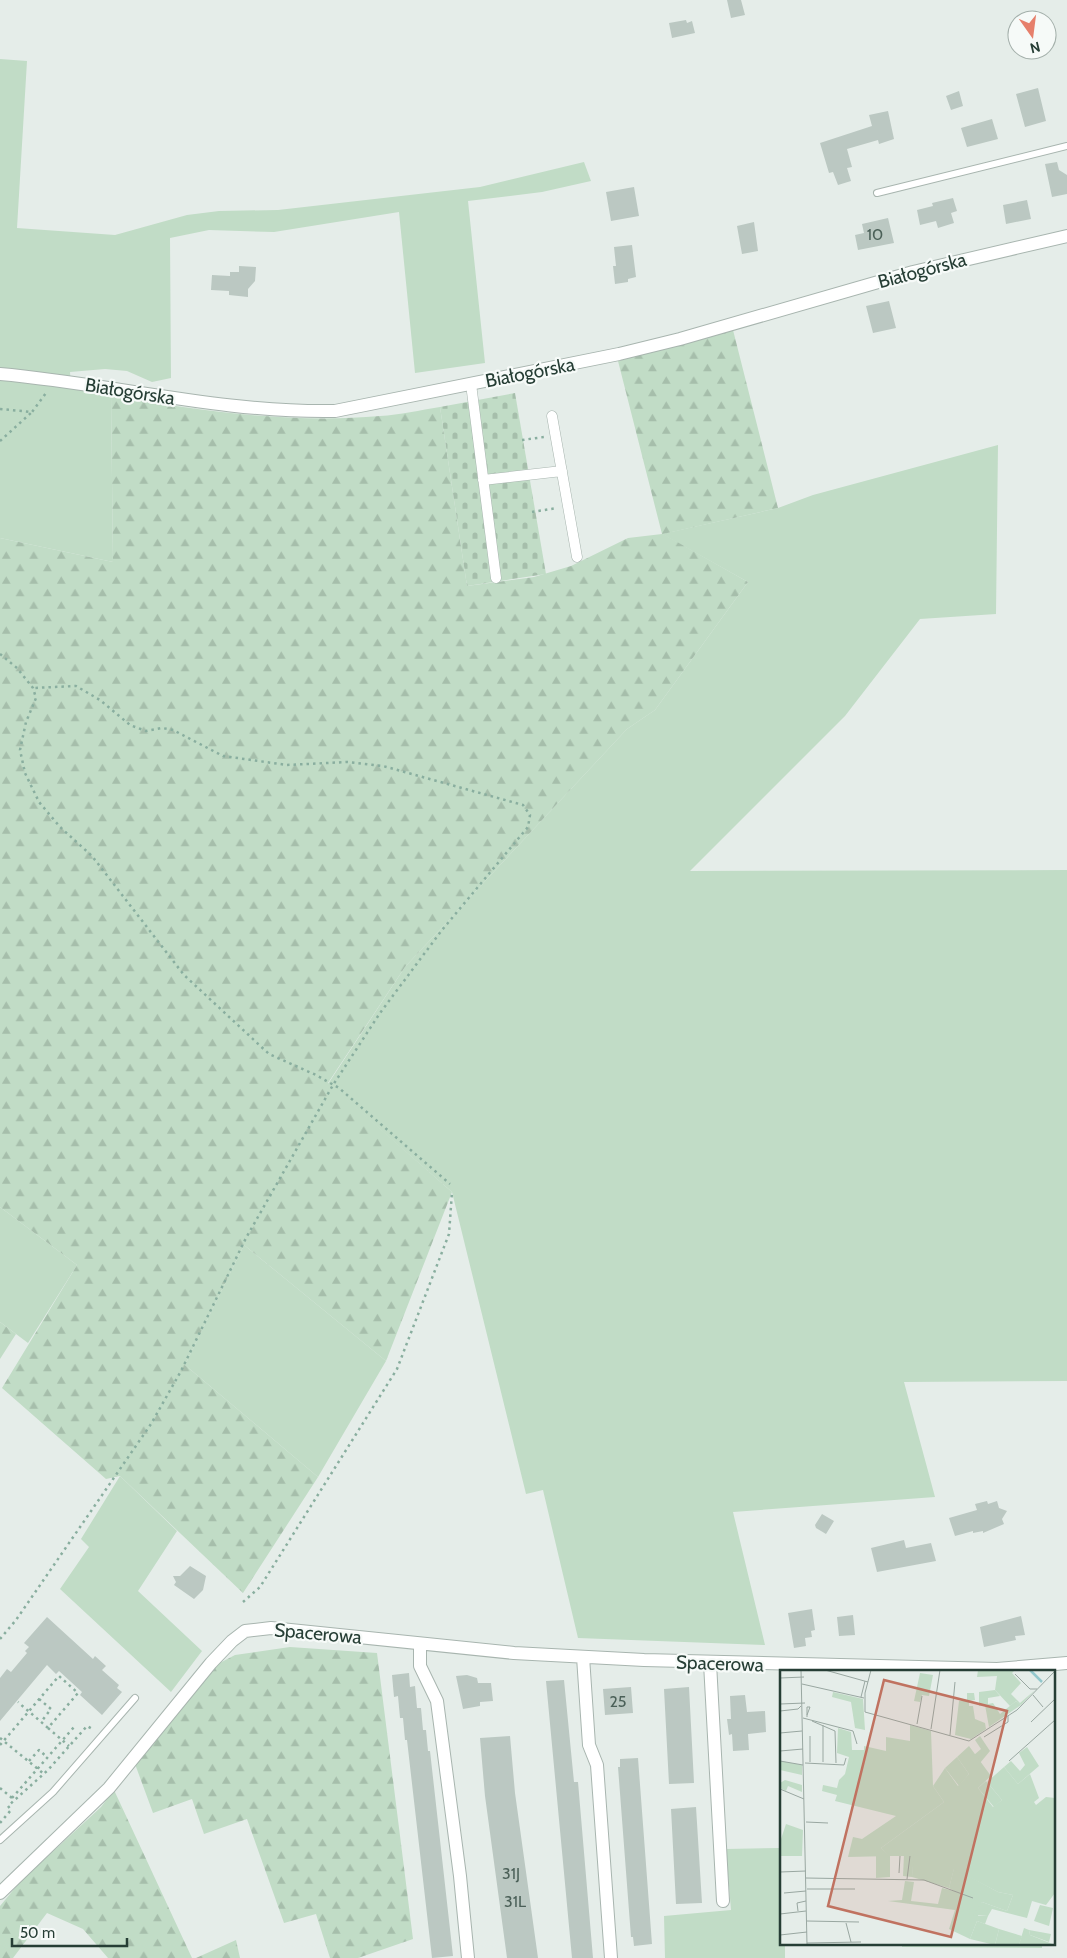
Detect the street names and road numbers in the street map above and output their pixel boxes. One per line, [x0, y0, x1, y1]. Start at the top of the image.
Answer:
street label: Białogórska [875, 248, 969, 293]
street label: Białogórska [483, 353, 577, 392]
street label: Białogórska [83, 373, 176, 410]
street label: Spacerowa [273, 1618, 363, 1649]
street label: Spacerowa [676, 1650, 764, 1677]

